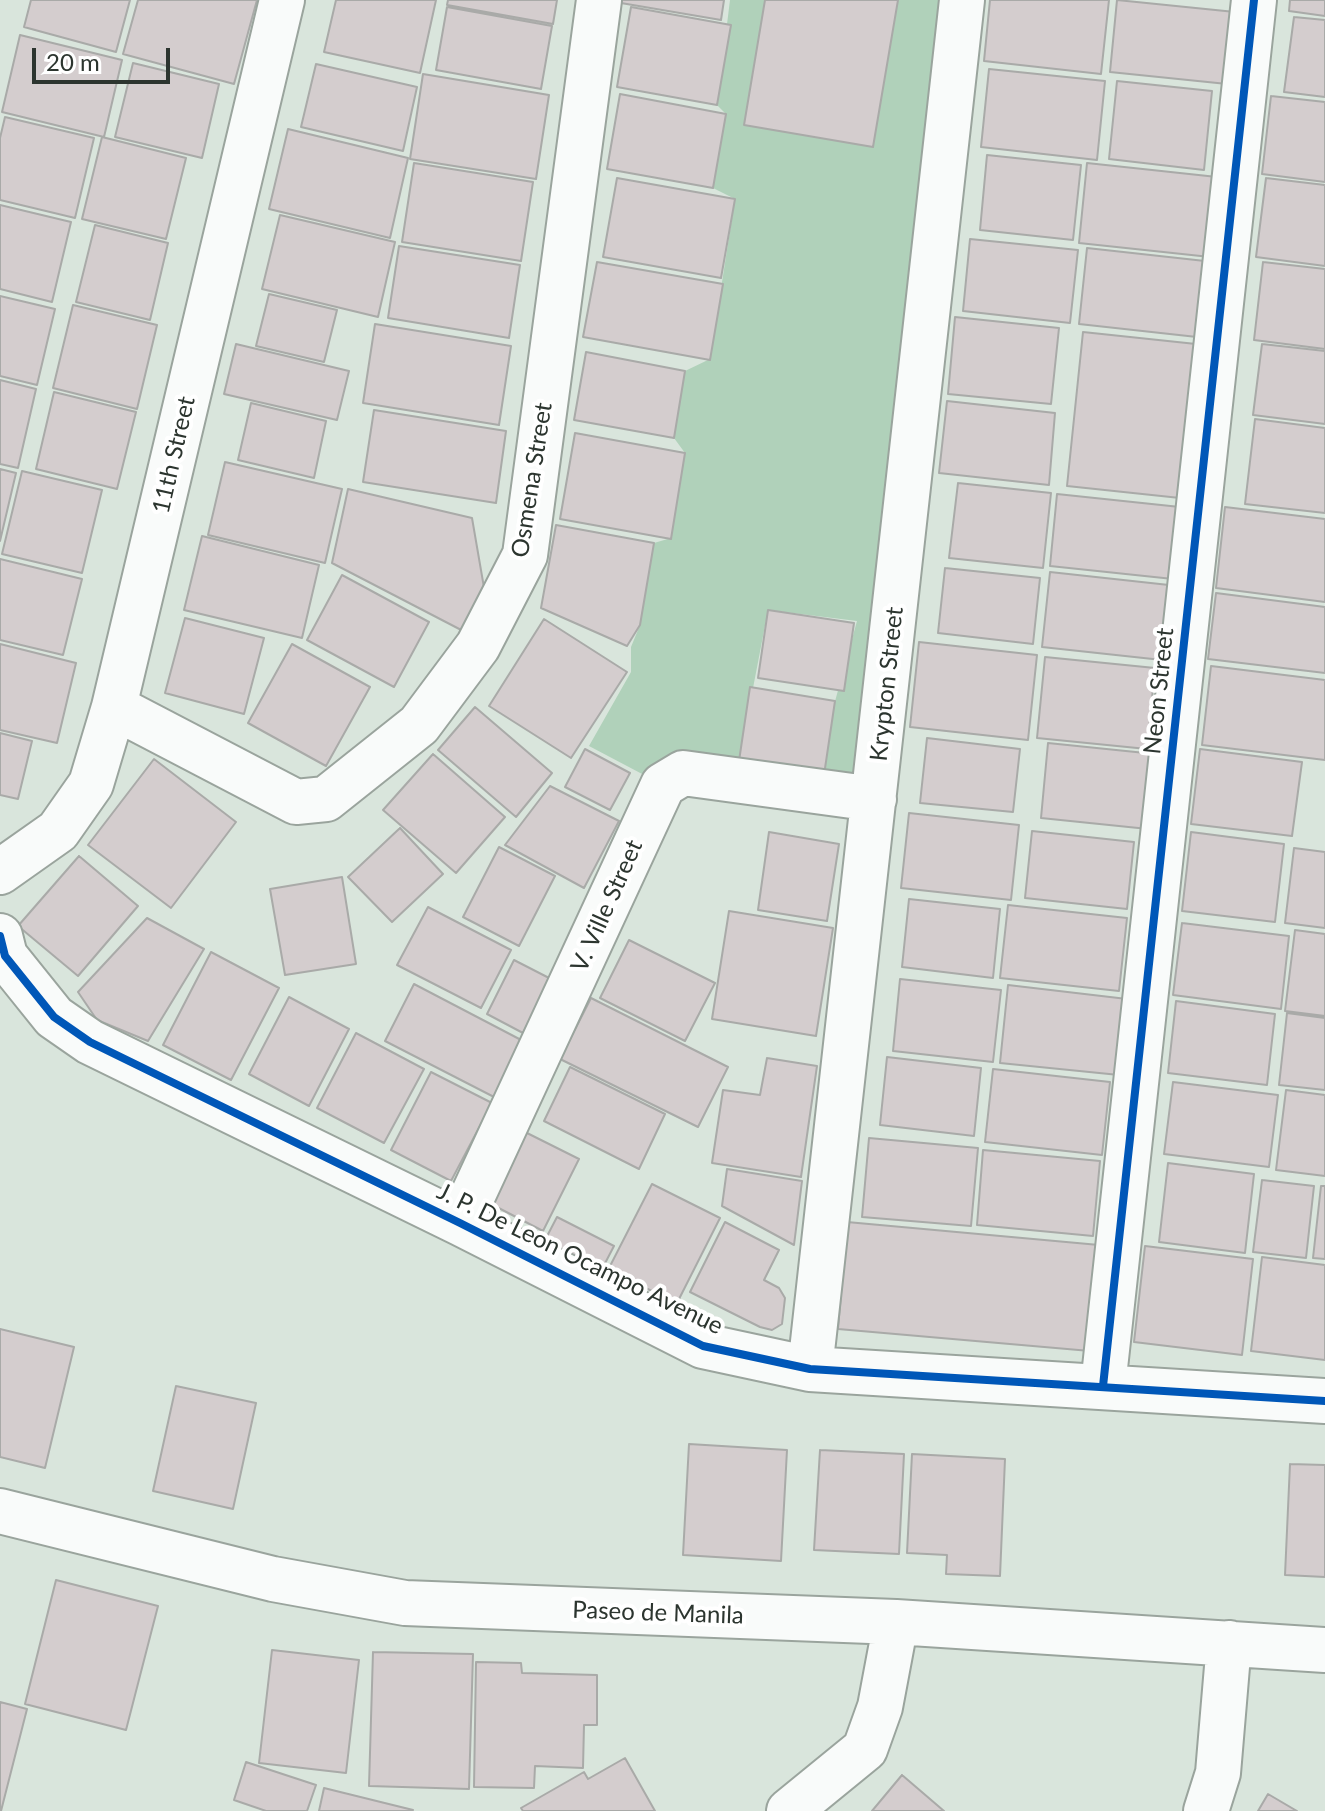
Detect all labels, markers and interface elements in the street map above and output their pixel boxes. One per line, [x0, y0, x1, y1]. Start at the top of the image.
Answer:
scale bar [36, 32, 174, 82]
text: 20 m [46, 47, 100, 76]
street label: 11th Street [147, 394, 201, 516]
street label: Osmena Street [506, 400, 558, 560]
street label: Krypton Street [865, 605, 909, 763]
street label: Neon Street [1138, 626, 1180, 756]
street label: V. Ville Street [565, 835, 649, 977]
street label: J. P. De Leon Ocampo Avenue [432, 1177, 728, 1341]
street label: Paseo de Manila [572, 1596, 744, 1630]

